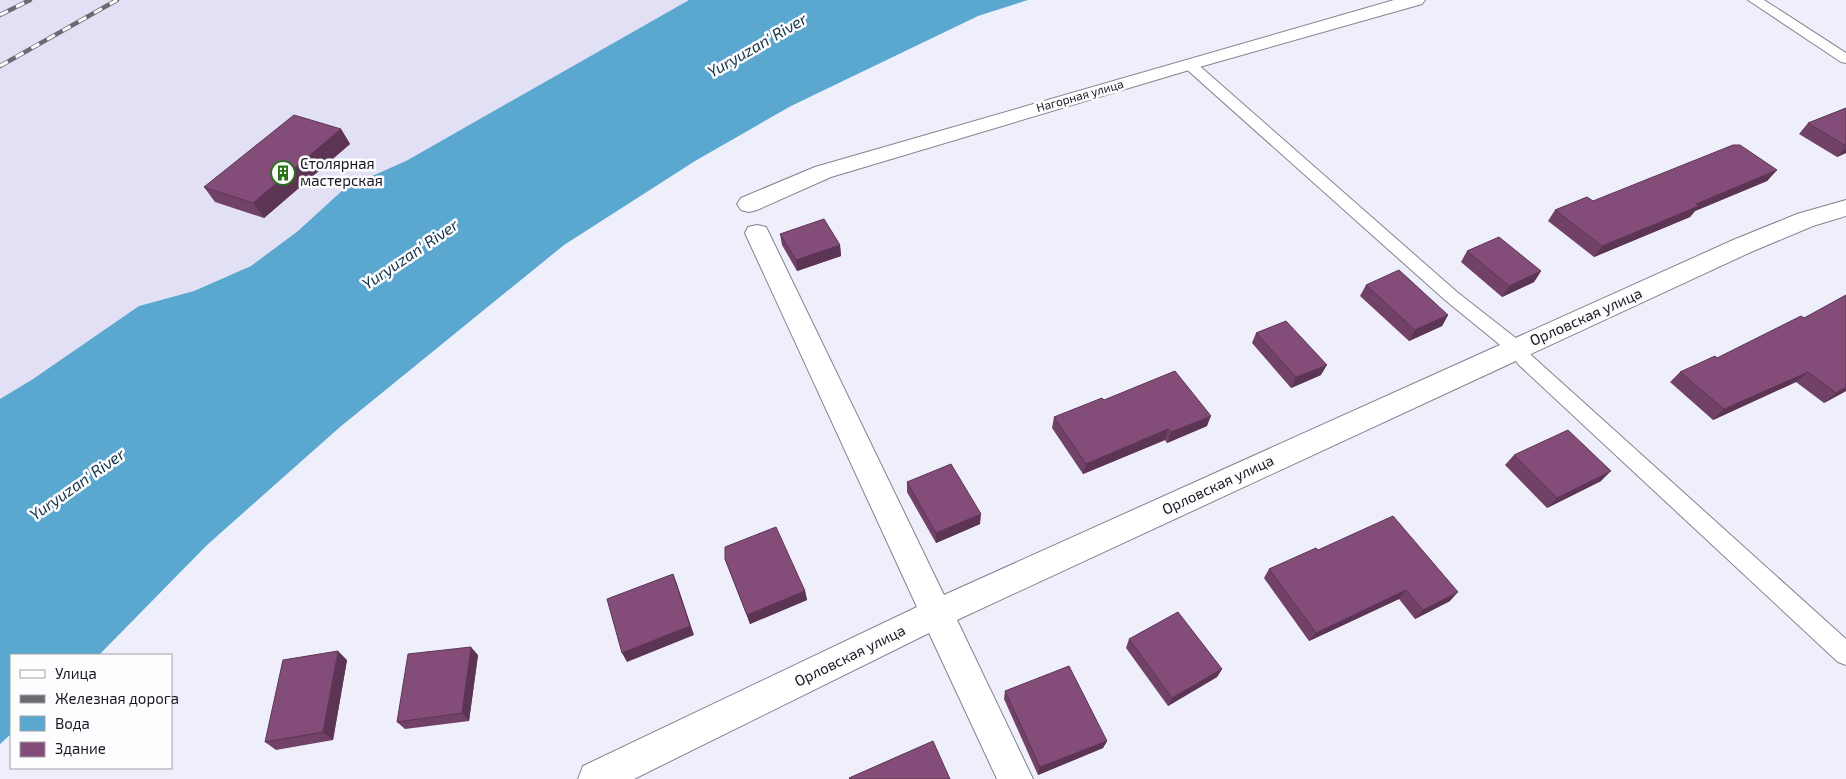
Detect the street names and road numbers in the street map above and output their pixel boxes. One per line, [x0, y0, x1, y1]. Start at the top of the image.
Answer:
street label: Нагорная улица [1034, 76, 1125, 115]
street label: Орловская улица [1527, 283, 1645, 350]
street label: Орловская улица [1159, 450, 1277, 519]
street label: Орловская улица [791, 620, 908, 691]

